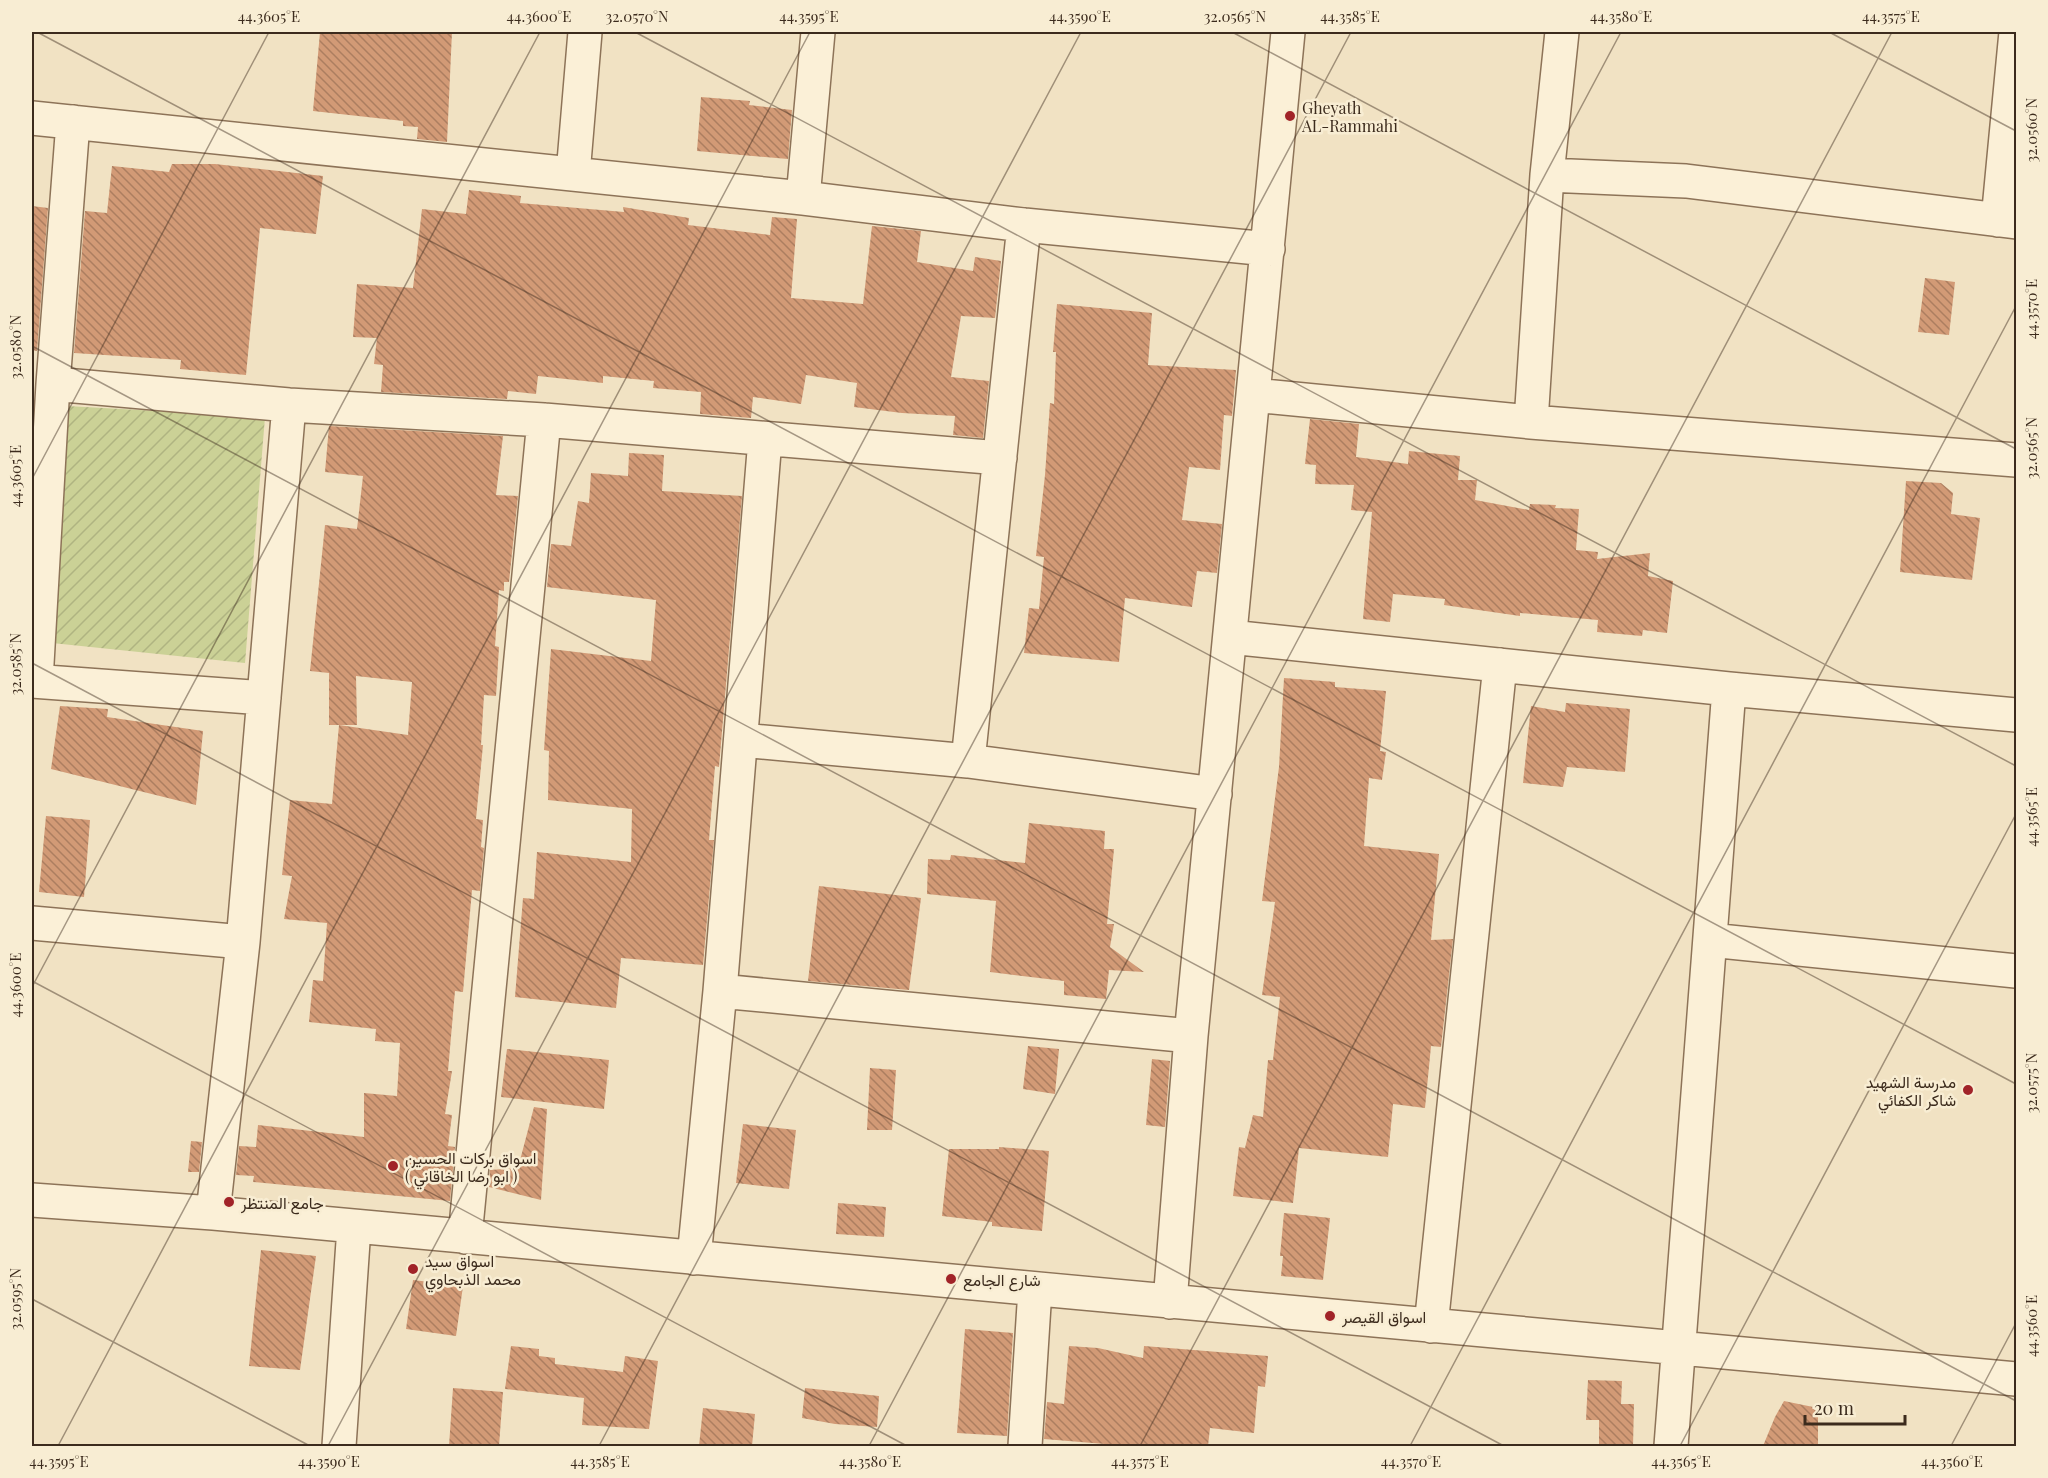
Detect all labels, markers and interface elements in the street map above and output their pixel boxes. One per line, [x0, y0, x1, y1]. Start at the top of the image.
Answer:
text: 44.3605°E [238, 6, 300, 26]
text: 44.3600°E [507, 6, 571, 26]
text: 32.0570°N [605, 6, 669, 26]
text: 44.3595°E [779, 6, 839, 26]
text: 44.3590°E [1049, 6, 1111, 26]
text: 32.0565°N [1204, 6, 1267, 26]
text: 44.3585°E [1320, 6, 1380, 26]
text: 44.3580°E [1590, 6, 1652, 26]
text: 44.3575°E [1862, 6, 1920, 26]
place label: Gheyath AL-Rammahi [1301, 97, 1398, 136]
text: 32.0560°N [2021, 97, 2041, 162]
marker: Gheyath AL-Rammahi [1283, 109, 1297, 123]
text: 44.3570°E [2021, 279, 2041, 339]
text: 32.0580°N [5, 314, 25, 379]
text: 32.0565°N [2021, 416, 2041, 479]
text: 44.3605°E [5, 445, 25, 507]
text: 32.0585°N [5, 632, 25, 695]
text: 44.3565°E [2021, 787, 2041, 847]
text: 44.3600°E [5, 953, 25, 1017]
text: 32.0575°N [2021, 1052, 2041, 1113]
place label: مدرسة الشهيد شاكر الكفائي [1866, 1071, 1956, 1114]
marker: مدرسة الشهيد شاكر الكفائي [1961, 1083, 1975, 1097]
place label: اسواق بركات الحسين ( ابو رضا الخاقاني ) [405, 1147, 537, 1190]
marker: اسواق بركات الحسين ( ابو رضا الخاقاني ) [386, 1159, 400, 1173]
place label: جامع المنتظر [240, 1192, 324, 1215]
marker: جامع المنتظر [222, 1195, 236, 1209]
place label: اسواق سيد محمد الذبحاوي [425, 1250, 521, 1293]
marker: اسواق سيد محمد الذبحاوي [406, 1262, 420, 1276]
text: 32.0595°N [5, 1267, 25, 1330]
place label: شارع الجامع [963, 1269, 1041, 1292]
marker: شارع الجامع [944, 1272, 958, 1286]
text: 44.3560°E [2021, 1295, 2041, 1357]
place label: اسواق القيصر [1341, 1306, 1426, 1328]
marker: اسواق القيصر [1323, 1309, 1337, 1323]
scale bar [1805, 1388, 1906, 1426]
text: 20 m [1814, 1396, 1854, 1420]
text: 44.3595°E [29, 1451, 89, 1471]
text: 44.3590°E [298, 1451, 360, 1471]
text: 44.3585°E [570, 1451, 630, 1471]
text: 44.3580°E [839, 1451, 901, 1471]
text: 44.3575°E [1111, 1451, 1169, 1471]
text: 44.3570°E [1381, 1451, 1441, 1471]
text: 44.3565°E [1651, 1451, 1711, 1471]
text: 44.3560°E [1921, 1451, 1983, 1471]

